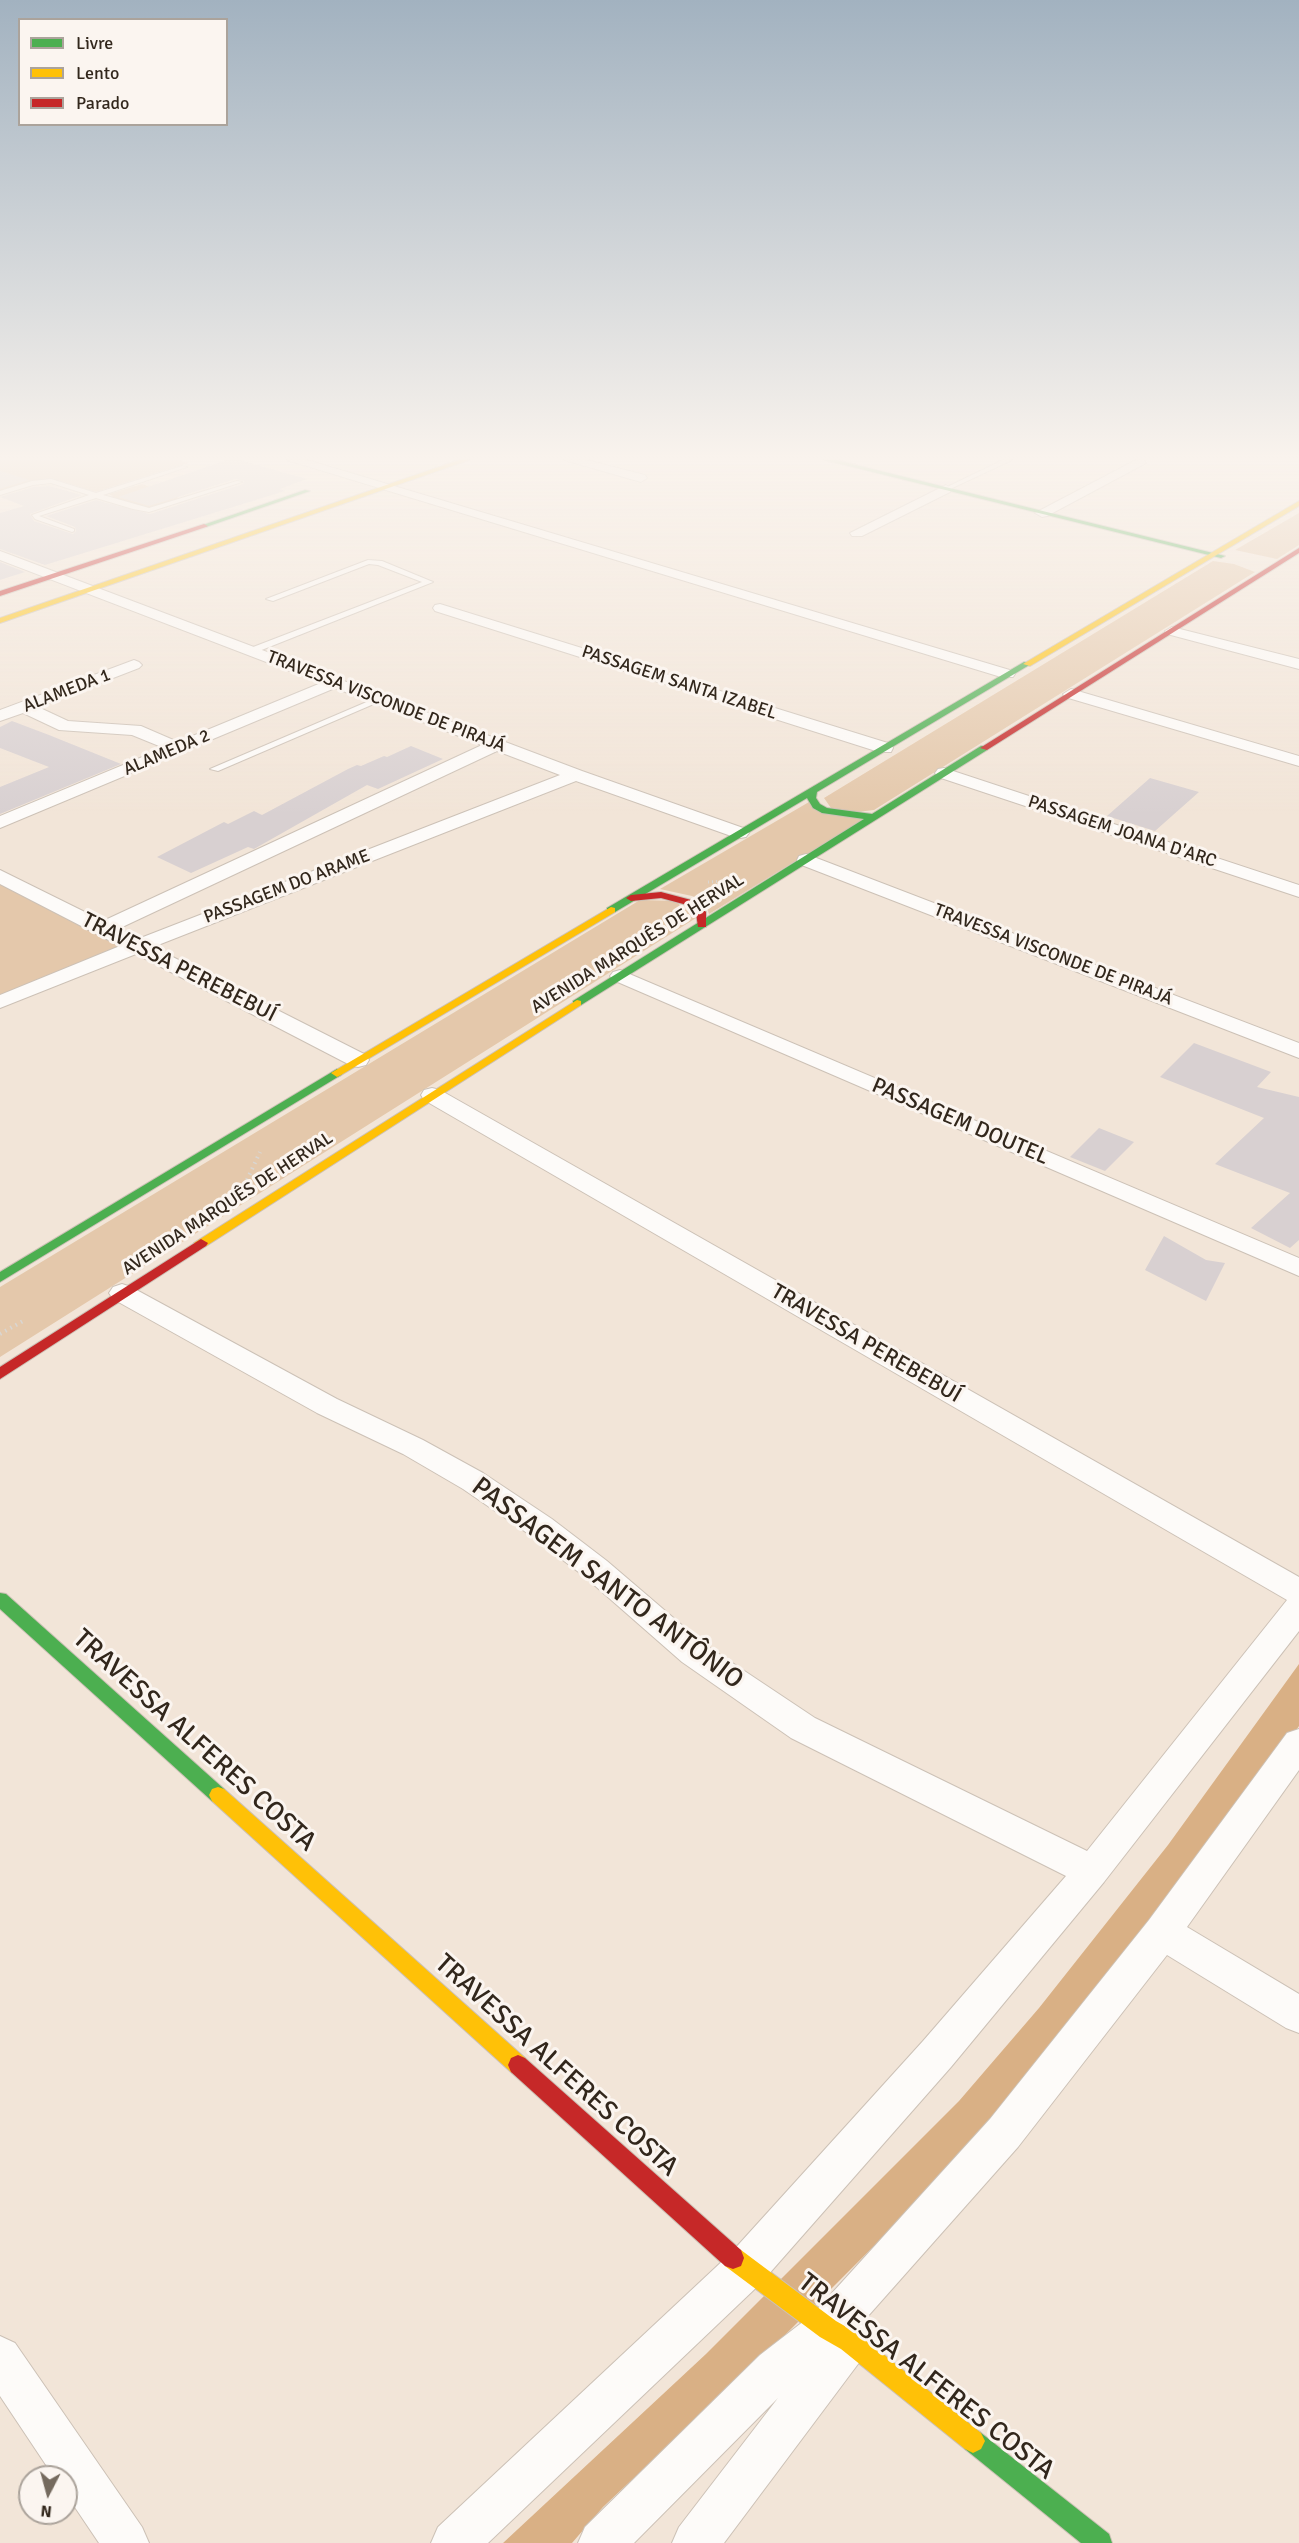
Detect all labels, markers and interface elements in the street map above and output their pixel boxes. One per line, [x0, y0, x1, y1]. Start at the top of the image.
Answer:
legend [18, 18, 228, 126]
text: Livre [76, 32, 113, 54]
text: Lento [76, 62, 119, 84]
text: Parado [76, 92, 129, 114]
street label: PASSAGEM SANTA IZABEL [579, 641, 779, 725]
street label: TRAVESSA VISCONDE DE PIRAJÁ [264, 646, 508, 758]
street label: ALAMEDA 1 [20, 664, 114, 718]
street label: ALAMEDA 2 [120, 725, 214, 781]
street label: PASSAGEM JOANA D'ARC [1025, 791, 1219, 873]
street label: PASSAGEM DO ARAME [201, 845, 373, 929]
street label: AVENIDA MARQUÊS DE HERVAL [528, 869, 748, 1019]
street label: TRAVESSA VISCONDE DE PIRAJÁ [931, 899, 1175, 1011]
street label: TRAVESSA PEREBEBUÍ [77, 907, 281, 1029]
street label: PASSAGEM DOUTEL [868, 1073, 1052, 1171]
street label: AVENIDA MARQUÊS DE HERVAL [119, 1128, 337, 1280]
street label: TRAVESSA PEREBEBUÍ [766, 1279, 966, 1409]
street label: PASSAGEM SANTO ANTÔNIO [465, 1471, 749, 1697]
street label: TRAVESSA ALFERES COSTA [66, 1623, 322, 1859]
street label: TRAVESSA ALFERES COSTA [428, 1948, 684, 2184]
street label: TRAVESSA ALFERES COSTA [791, 2267, 1061, 2487]
north arrow [18, 2465, 78, 2525]
text: N [40, 2500, 53, 2521]

